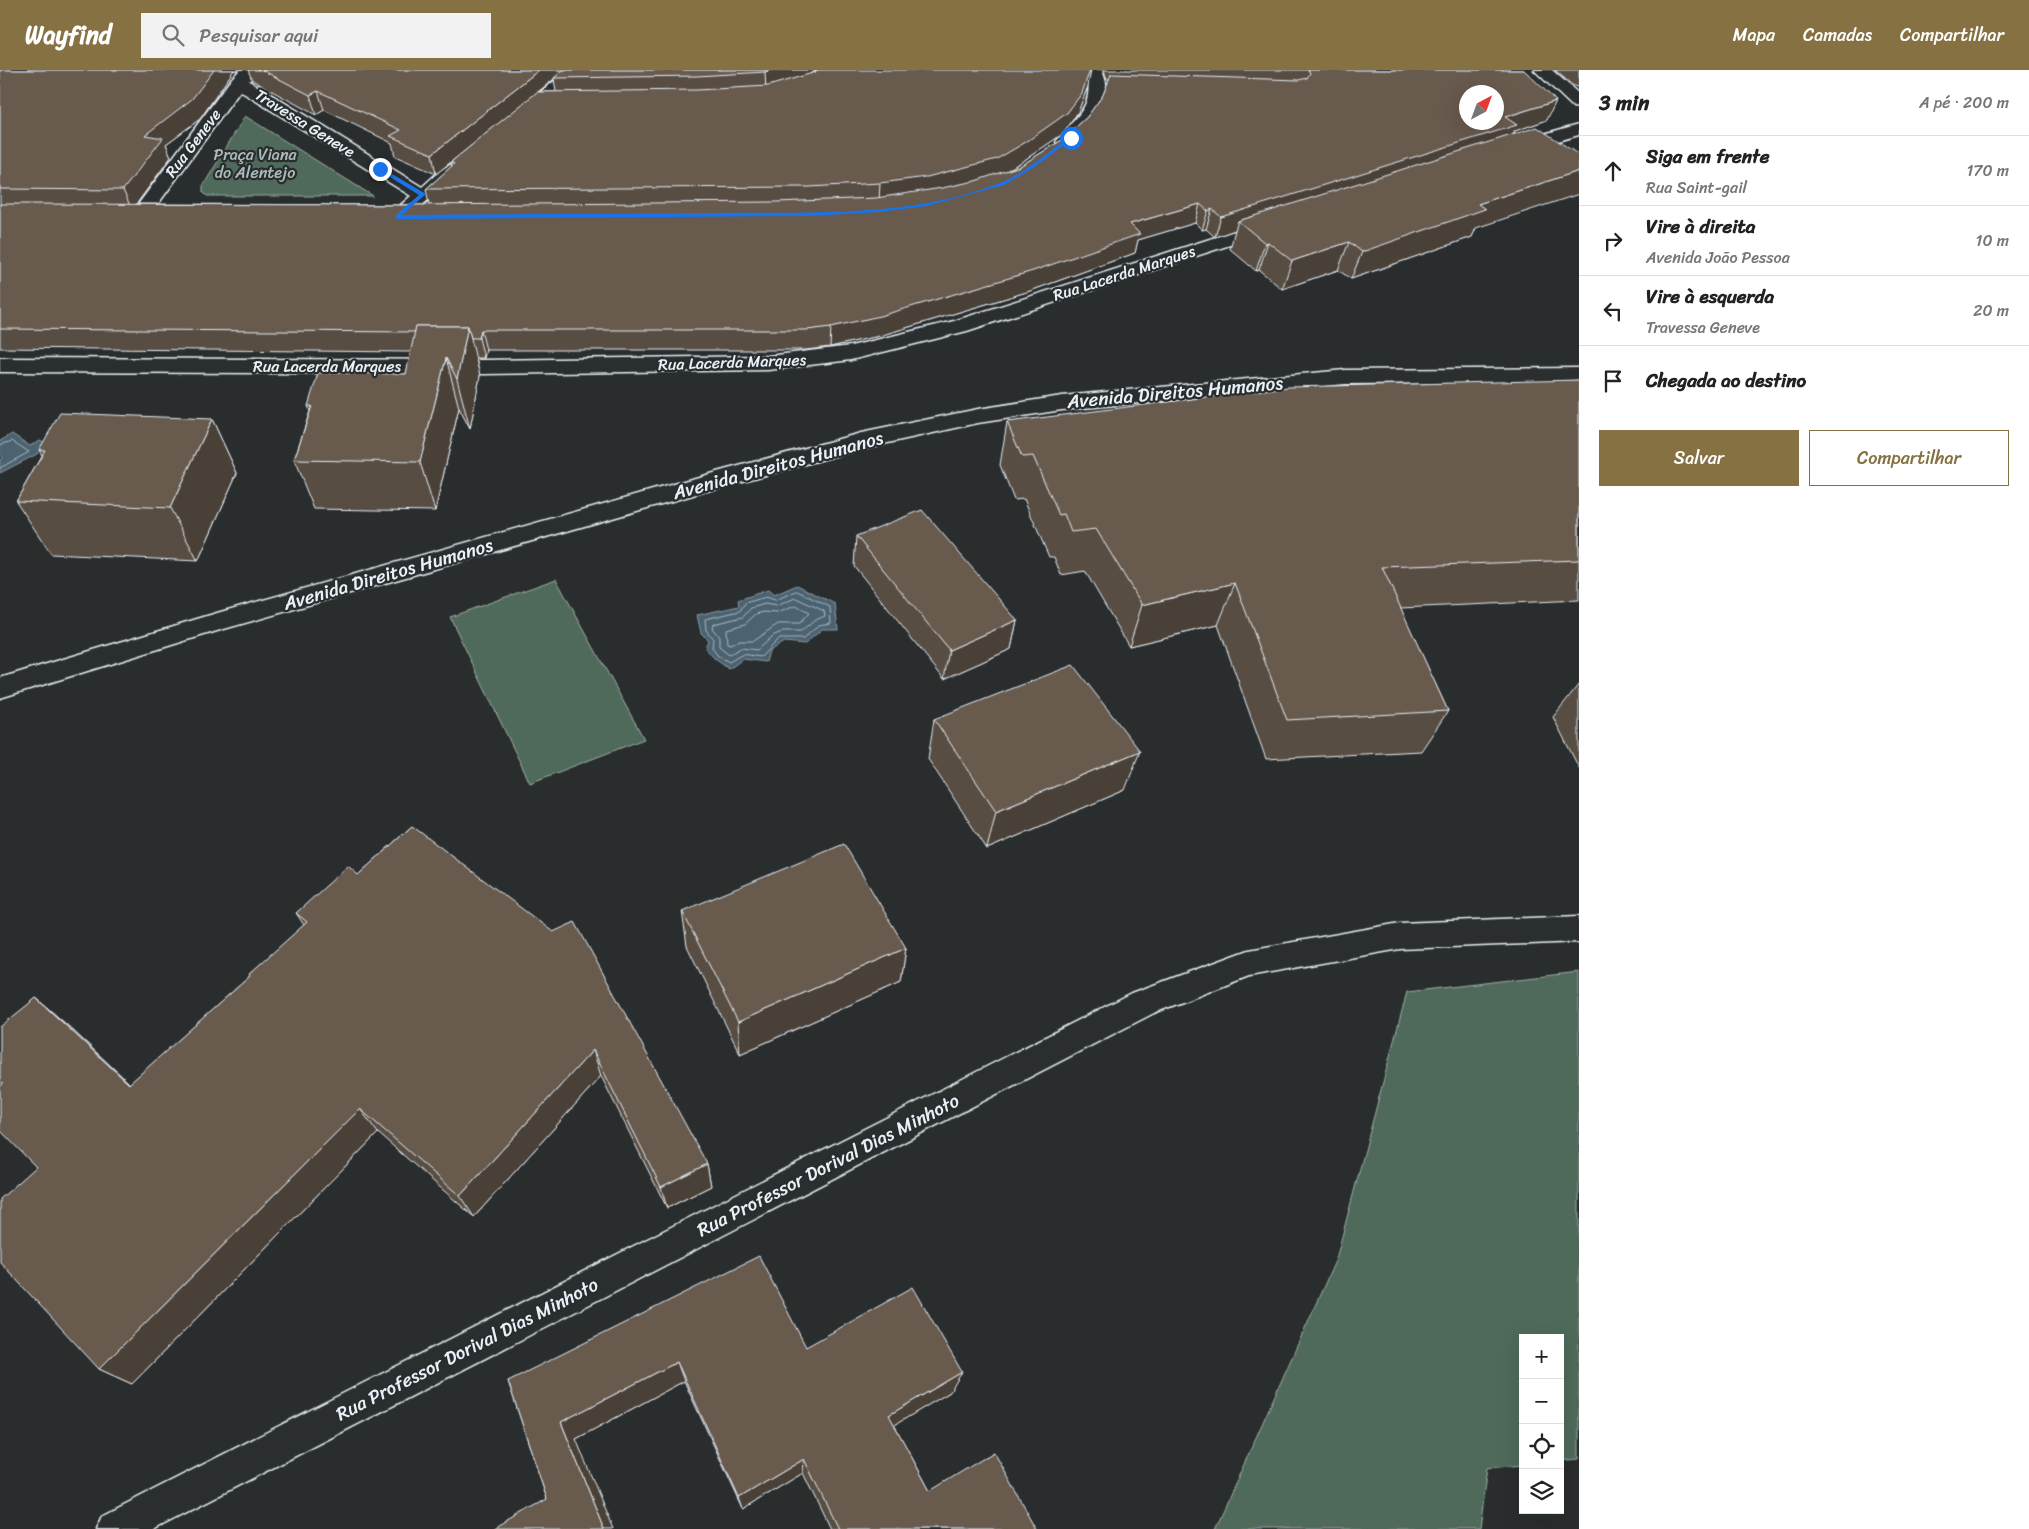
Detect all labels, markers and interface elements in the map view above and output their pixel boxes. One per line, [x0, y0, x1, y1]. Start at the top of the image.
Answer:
search box [141, 13, 491, 58]
text: Wayfind [25, 14, 111, 56]
text: Pesquisar aqui [199, 19, 318, 52]
text: Mapa [1733, 19, 1775, 51]
text: Camadas [1803, 19, 1872, 51]
text: Compartilhar [1900, 19, 2004, 51]
icon: search [159, 21, 187, 49]
street label: Travessa Geneve [249, 80, 361, 166]
text: 3 min [1599, 84, 1649, 122]
north arrow [1459, 85, 1504, 130]
text: A pé · 200 m [1919, 88, 2009, 117]
street label: Rua Geneve [157, 102, 229, 184]
route start [1060, 127, 1083, 150]
park label: Praça Viana do Alentejo [213, 140, 298, 187]
text: Siga em frente [1646, 140, 1769, 173]
text: 170 m [1966, 156, 2009, 185]
icon: ahead [1599, 157, 1627, 185]
route end [369, 158, 392, 181]
text: Rua Saint-gail [1646, 173, 1747, 202]
text: Vire à direita [1646, 210, 1755, 243]
text: 10 m [1976, 226, 2009, 255]
icon: right [1599, 227, 1627, 255]
street label: Rua Lacerda Marques [1049, 236, 1199, 310]
text: Avenida João Pessoa [1646, 243, 1790, 272]
text: Vire à esquerda [1646, 280, 1774, 313]
text: 20 m [1973, 296, 2009, 325]
icon: left [1599, 297, 1627, 325]
text: Travessa Geneve [1646, 313, 1760, 342]
street label: Rua Lacerda Marques [657, 345, 807, 379]
street label: Rua Lacerda Marques [253, 352, 401, 381]
text: Chegada ao destino [1646, 364, 1806, 397]
street label: Avenida Direitos Humanos [1065, 366, 1285, 418]
icon: arrive [1599, 367, 1627, 395]
street label: Avenida Direitos Humanos [668, 421, 887, 509]
button: Salvar [1599, 430, 1799, 486]
button: Compartilhar [1809, 430, 2009, 486]
street label: Avenida Direitos Humanos [278, 528, 497, 620]
street label: Rua Professor Dorival Dias Minhoto [691, 1084, 966, 1246]
street label: Rua Professor Dorival Dias Minhoto [330, 1268, 605, 1430]
map controls [1519, 1334, 1564, 1514]
button: + [1519, 1334, 1564, 1379]
button: − [1519, 1379, 1564, 1424]
button: locate [1519, 1424, 1564, 1469]
button: layers [1519, 1469, 1564, 1514]

